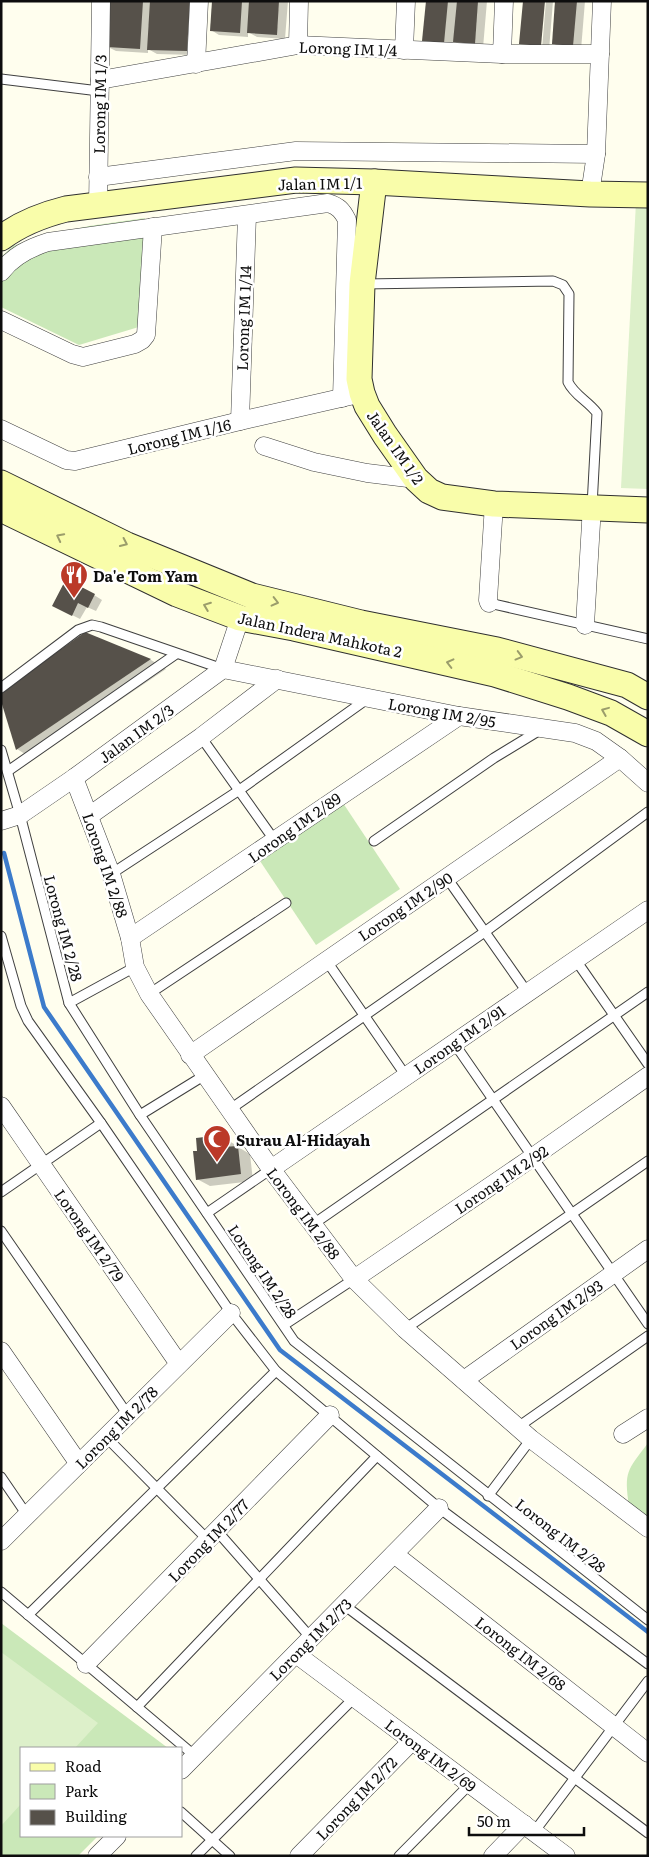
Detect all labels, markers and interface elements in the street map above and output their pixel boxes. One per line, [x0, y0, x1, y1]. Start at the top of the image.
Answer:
street label: Lorong IM 1/4 [298, 35, 398, 61]
street label: Lorong IM 1/3 [87, 54, 111, 154]
street label: Jalan IM 1/1 [278, 171, 362, 195]
street label: Lorong IM 1/14 [230, 265, 256, 371]
street label: Jalan IM 1/2 [362, 405, 430, 489]
street label: Lorong IM 1/16 [125, 412, 233, 460]
one-way arrow [56, 533, 65, 543]
one-way arrow [119, 537, 128, 547]
restaurant icon: Da'e Tom Yam [59, 560, 89, 599]
place label: Da'e Tom Yam [93, 564, 198, 587]
one-way arrow [270, 596, 279, 607]
one-way arrow [203, 602, 212, 612]
street label: Jalan Indera Mahkota 2 [236, 605, 405, 663]
one-way arrow [514, 650, 523, 661]
one-way arrow [445, 658, 454, 669]
street label: Lorong IM 2/95 [386, 691, 498, 733]
street label: Jalan IM 2/3 [94, 698, 178, 768]
one-way arrow [601, 707, 610, 717]
street label: Lorong IM 2/89 [243, 786, 346, 868]
street label: Lorong IM 2/88 [77, 809, 135, 921]
street label: Lorong IM 2/90 [353, 866, 457, 946]
street label: Lorong IM 2/28 [39, 872, 89, 984]
street label: Lorong IM 2/91 [408, 999, 510, 1079]
mosque icon: Surau Al-Hidayah [202, 1124, 232, 1163]
place label: Surau Al-Hidayah [236, 1128, 370, 1151]
street label: Lorong IM 2/92 [450, 1139, 553, 1219]
street label: Lorong IM 2/88 [262, 1162, 346, 1264]
street label: Lorong IM 2/79 [49, 1184, 131, 1286]
street label: Lorong IM 2/28 [223, 1219, 303, 1323]
street label: Lorong IM 2/93 [505, 1273, 607, 1355]
street label: Lorong IM 2/78 [69, 1380, 163, 1474]
street label: Lorong IM 2/28 [511, 1492, 611, 1578]
street label: Lorong IM 2/77 [162, 1493, 254, 1587]
street label: Lorong IM 2/73 [263, 1592, 357, 1686]
street label: Lorong IM 2/68 [471, 1610, 571, 1696]
street label: Lorong IM 2/69 [380, 1713, 482, 1797]
legend [20, 1747, 182, 1837]
street label: Lorong IM 2/72 [310, 1751, 402, 1845]
text: Road [65, 1754, 101, 1777]
text: Park [65, 1779, 99, 1802]
text: Building [65, 1804, 127, 1827]
scale bar [469, 1804, 584, 1836]
text: 50 m [477, 1809, 511, 1832]

